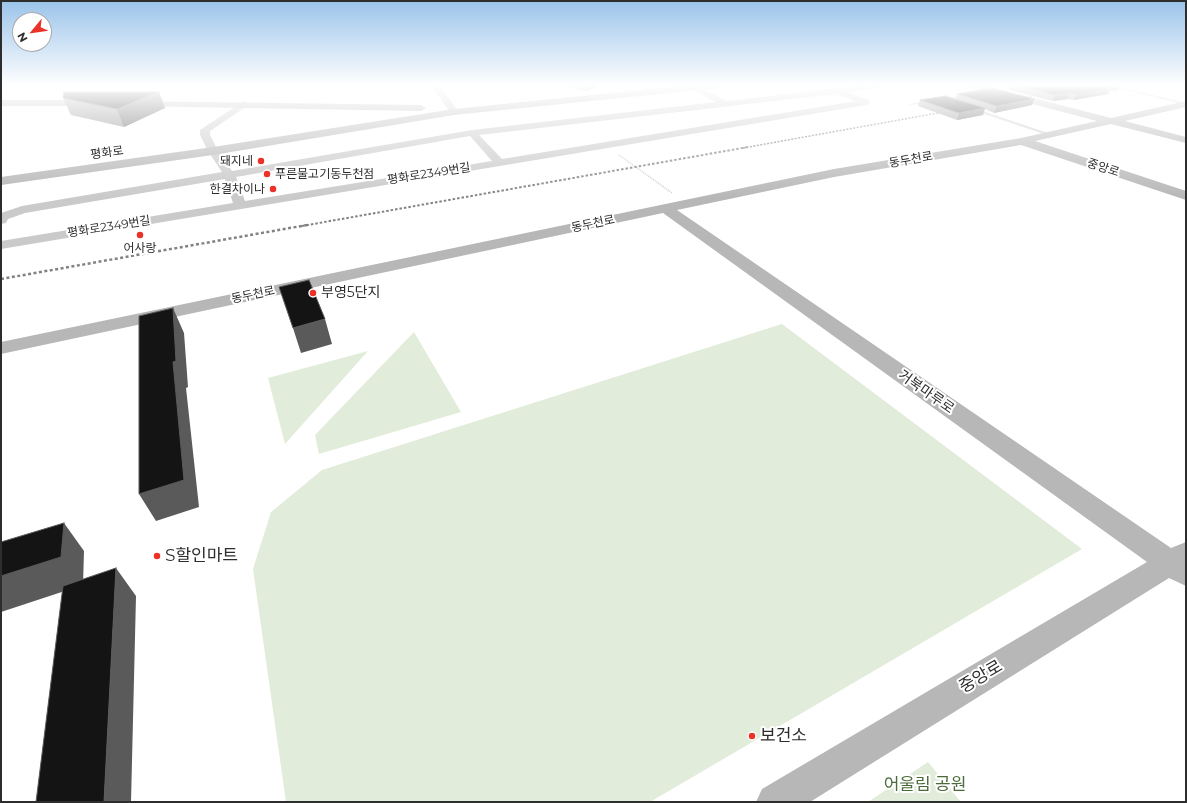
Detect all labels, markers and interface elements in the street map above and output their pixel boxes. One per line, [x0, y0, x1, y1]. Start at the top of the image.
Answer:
north arrow [12, 12, 52, 52]
text: N [14, 30, 31, 45]
street label: 평화로 [90, 144, 124, 162]
street label: 동두천로 [888, 149, 934, 171]
place label: 돼지네 [220, 154, 253, 168]
marker: 돼지네 [256, 156, 266, 166]
street label: 중앙로 [1085, 156, 1121, 180]
street label: 평화로2349번길 [386, 160, 472, 188]
place label: 푸른물고기동두천점 [275, 167, 374, 181]
marker: 푸른물고기동두천점 [262, 169, 272, 179]
place label: 한결차이나 [210, 182, 265, 196]
marker: 한결차이나 [268, 184, 278, 194]
street label: 동두천로 [570, 212, 616, 236]
street label: 평화로2349번길 [66, 213, 152, 241]
marker: 어사랑 [135, 230, 145, 240]
place label: 어사랑 [123, 241, 157, 255]
street label: 동두천로 [230, 283, 276, 307]
place label: 부영5단지 [321, 285, 380, 301]
marker: 부영5단지 [308, 288, 318, 298]
street label: 거북마루로 [895, 367, 957, 417]
place label: S할인마트 [165, 546, 238, 566]
marker: S할인마트 [152, 551, 162, 561]
street label: 중앙로 [956, 656, 1006, 698]
place label: 보건소 [760, 726, 807, 746]
marker: 보건소 [747, 731, 757, 741]
park label: 어울림 공원 [884, 775, 966, 795]

